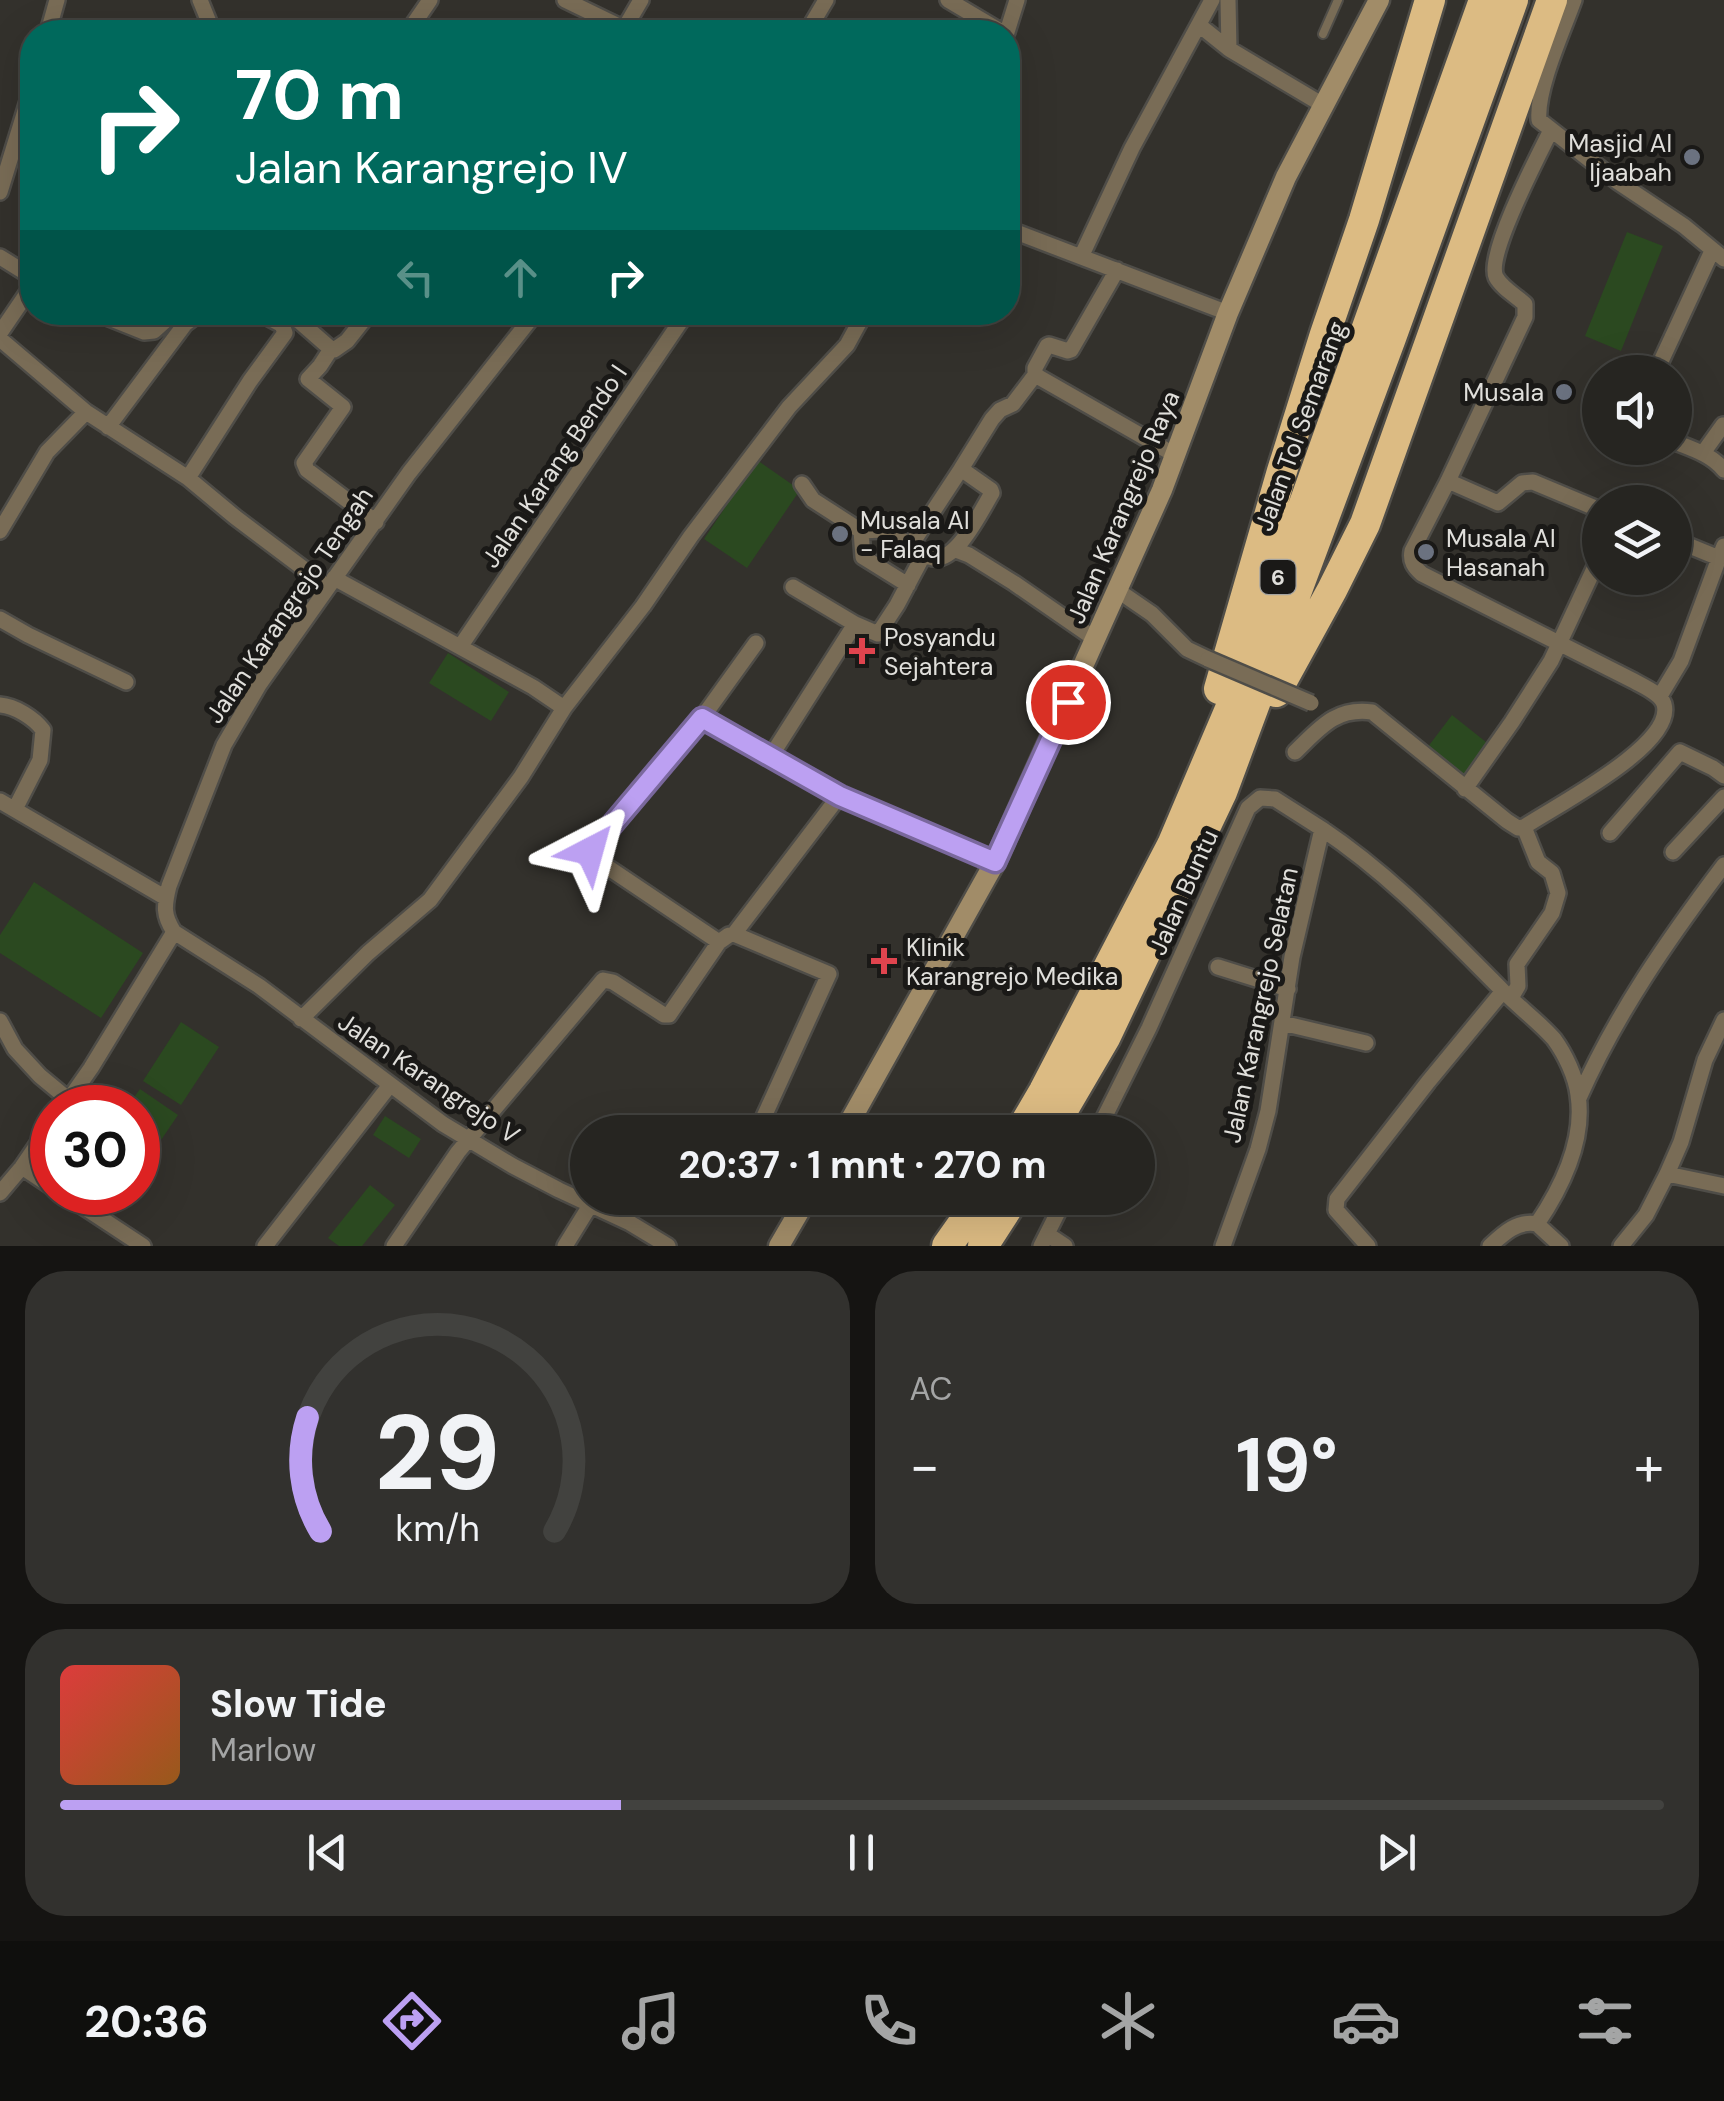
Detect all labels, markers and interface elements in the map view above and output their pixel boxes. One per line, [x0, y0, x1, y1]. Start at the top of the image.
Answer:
text: 70 m [235, 50, 404, 141]
icon: right [70, 60, 200, 190]
place label: Masjid Al Ijaabah [1568, 127, 1672, 189]
text: Jalan Karangrejo IV [235, 138, 628, 197]
marker: Masjid Al Ijaabah [1681, 146, 1703, 168]
icon: left [388, 250, 443, 305]
icon: ahead [493, 250, 548, 305]
icon: right [598, 250, 653, 305]
street label: Jalan Tol Semarang [1247, 317, 1354, 536]
map controls [1582, 355, 1692, 595]
button: sound [1582, 355, 1692, 465]
street label: Jalan Karang Bendo I [474, 358, 635, 574]
place label: Musala [1463, 376, 1544, 409]
marker: Musala [1553, 381, 1575, 403]
street label: Jalan Karangrejo Raya [1059, 386, 1188, 629]
street label: Jalan Karangrejo Tengah [198, 481, 381, 730]
button: layers [1582, 485, 1692, 595]
place label: Musala Al - Falaq [860, 504, 970, 566]
place label: Musala Al Hasanah [1446, 522, 1556, 584]
marker: Musala Al - Falaq [829, 523, 851, 545]
marker: Musala Al Hasanah [1415, 541, 1437, 563]
road number: 6 [1260, 560, 1296, 594]
place label: Posyandu Sejahtera [884, 621, 996, 683]
marker: Posyandu Sejahtera [849, 638, 875, 664]
pin [1026, 660, 1111, 745]
icon: arrive [1041, 675, 1096, 730]
position arrow [538, 799, 642, 903]
street label: Jalan Buntu [1141, 824, 1226, 960]
street label: Jalan Karangrejo Selatan [1215, 864, 1306, 1146]
place label: Klinik Karangrejo Medika [906, 931, 1118, 993]
marker: Klinik Karangrejo Medika [871, 948, 897, 974]
street label: Jalan Karangrejo V [331, 1005, 526, 1152]
speed limit sign: 30 [30, 1085, 160, 1215]
text: 20:37 · 1 mnt · 270 m [679, 1140, 1046, 1190]
text: AC [910, 1368, 952, 1410]
text: 29 [374, 1386, 500, 1521]
text: 19° [1236, 1417, 1338, 1514]
text: − [910, 1430, 940, 1502]
text: + [1634, 1430, 1664, 1502]
text: km/h [395, 1506, 479, 1552]
text: Slow Tide [210, 1679, 387, 1729]
text: Marlow [210, 1729, 316, 1771]
icon: previous [300, 1825, 355, 1880]
icon: pause [834, 1825, 889, 1880]
icon: next [1369, 1825, 1424, 1880]
icon: directions [377, 1986, 447, 2056]
icon: music [616, 1986, 686, 2056]
icon: phone [854, 1986, 924, 2056]
icon: climate [1093, 1986, 1163, 2056]
icon: car [1331, 1986, 1401, 2056]
icon: filters [1570, 1986, 1640, 2056]
text: 20:36 [84, 1992, 209, 2051]

